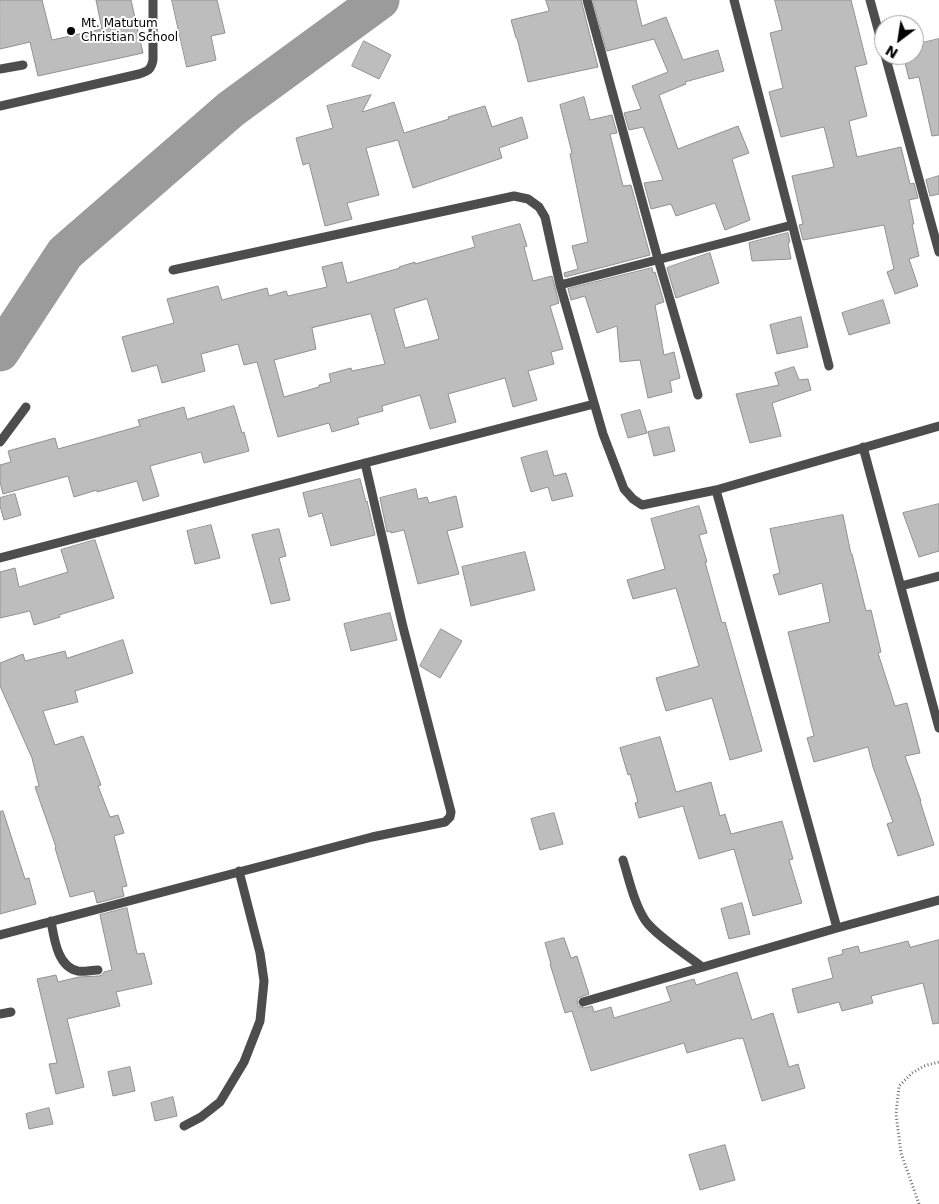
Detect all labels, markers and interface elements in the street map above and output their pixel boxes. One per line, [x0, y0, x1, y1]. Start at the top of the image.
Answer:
north arrow [874, 15, 924, 65]
place label: Mt. Matutum Christian School [81, 17, 178, 45]
marker: Mt. Matutum Christian School [65, 25, 77, 37]
text: N [883, 42, 901, 62]

